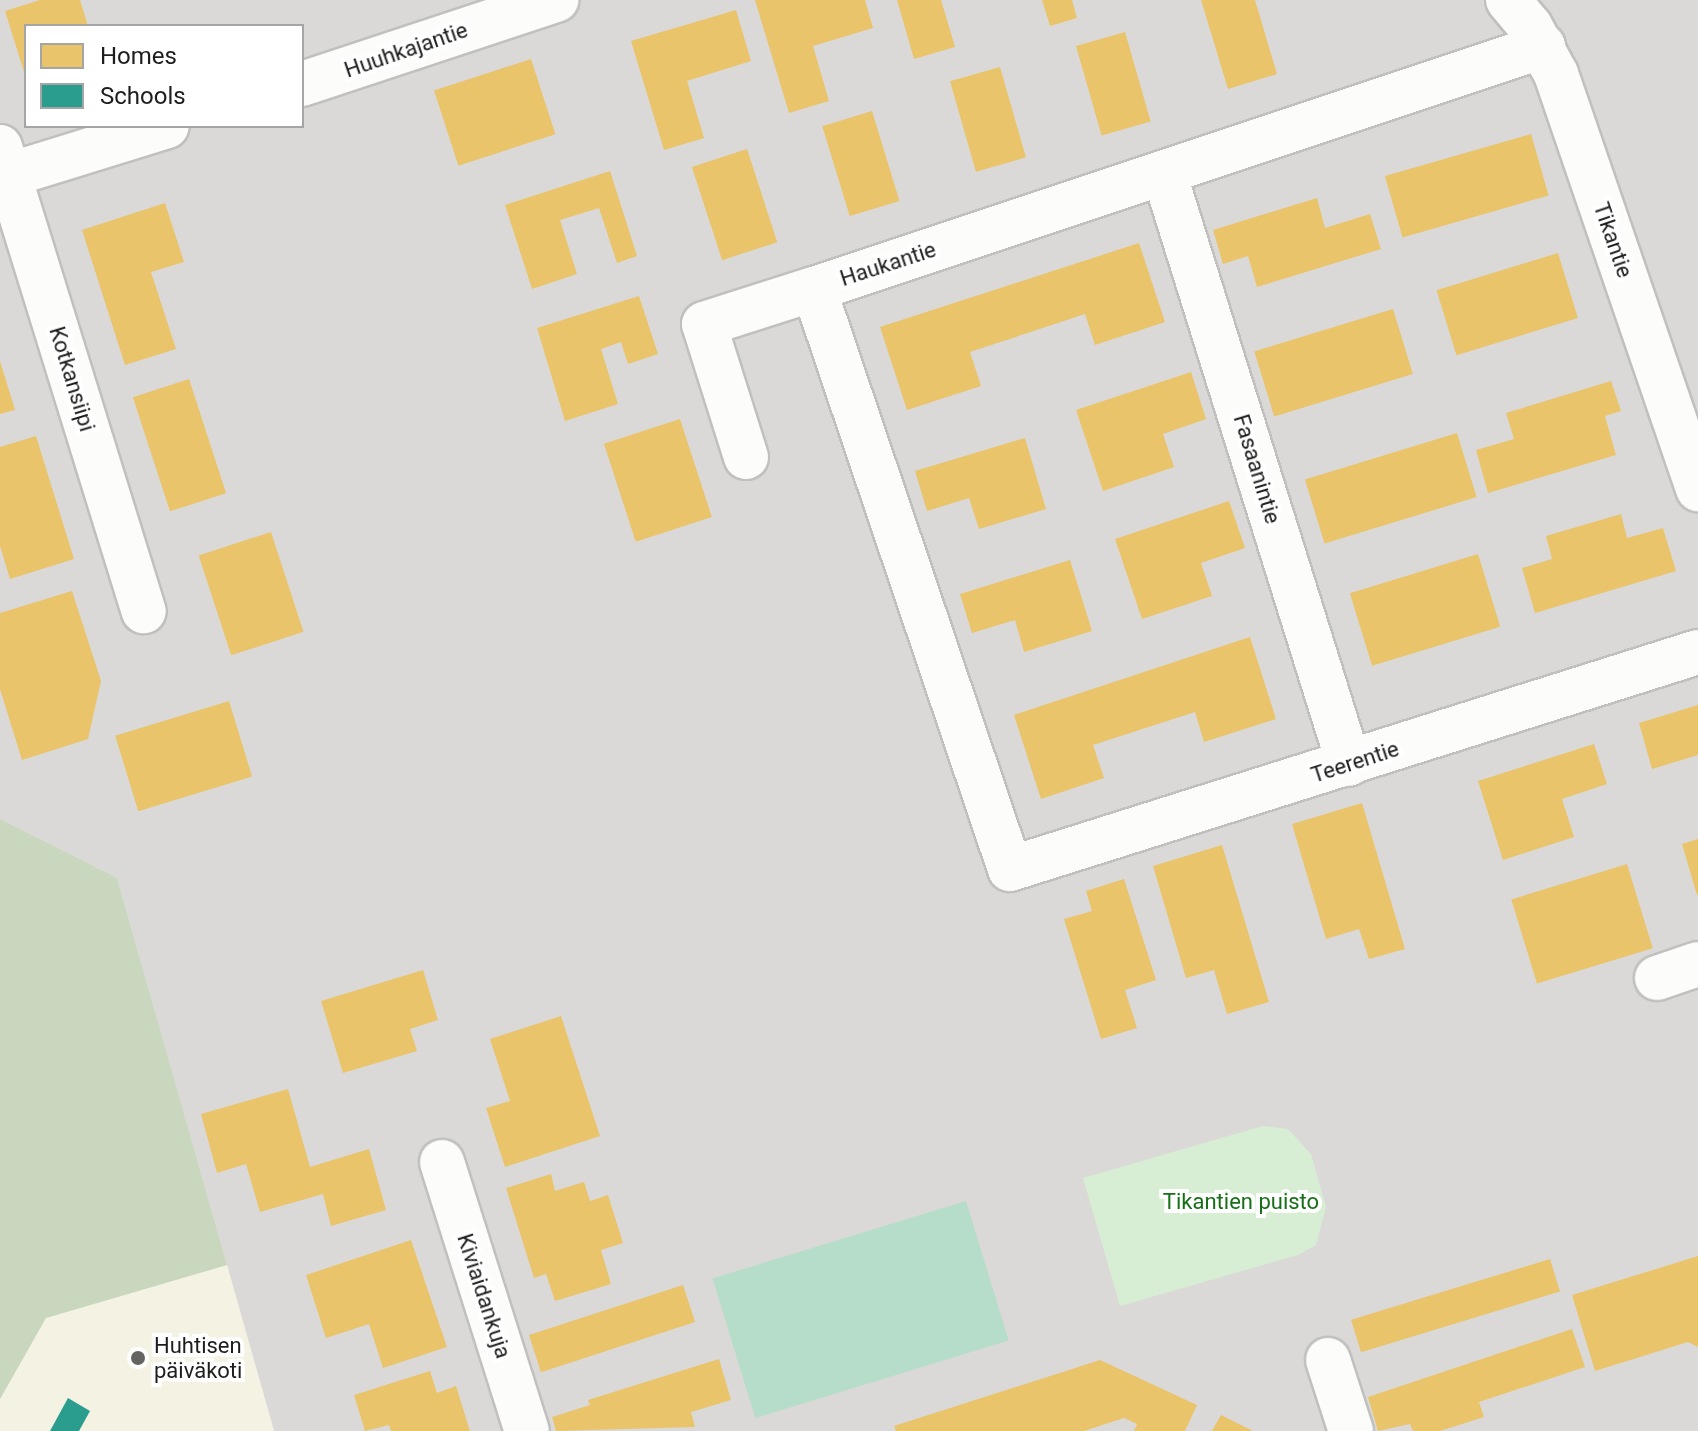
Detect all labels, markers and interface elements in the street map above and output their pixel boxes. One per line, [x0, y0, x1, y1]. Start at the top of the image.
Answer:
street label: Huuhkajantie [341, 17, 471, 83]
legend [24, 24, 304, 128]
text: Homes [100, 42, 177, 70]
text: Schools [100, 82, 186, 110]
street label: Tikantie [1588, 199, 1638, 281]
street label: Haukantie [837, 236, 939, 292]
street label: Kotkansiipi [44, 323, 100, 435]
street label: Fasaanintie [1228, 411, 1286, 527]
street label: Teerentie [1308, 735, 1402, 789]
park label: Tikantien puisto [1163, 1189, 1319, 1215]
street label: Kiviaidankuja [451, 1230, 517, 1362]
place label: Huhtisen päiväkoti [154, 1332, 242, 1384]
marker: Huhtisen päiväkoti [129, 1349, 147, 1367]

